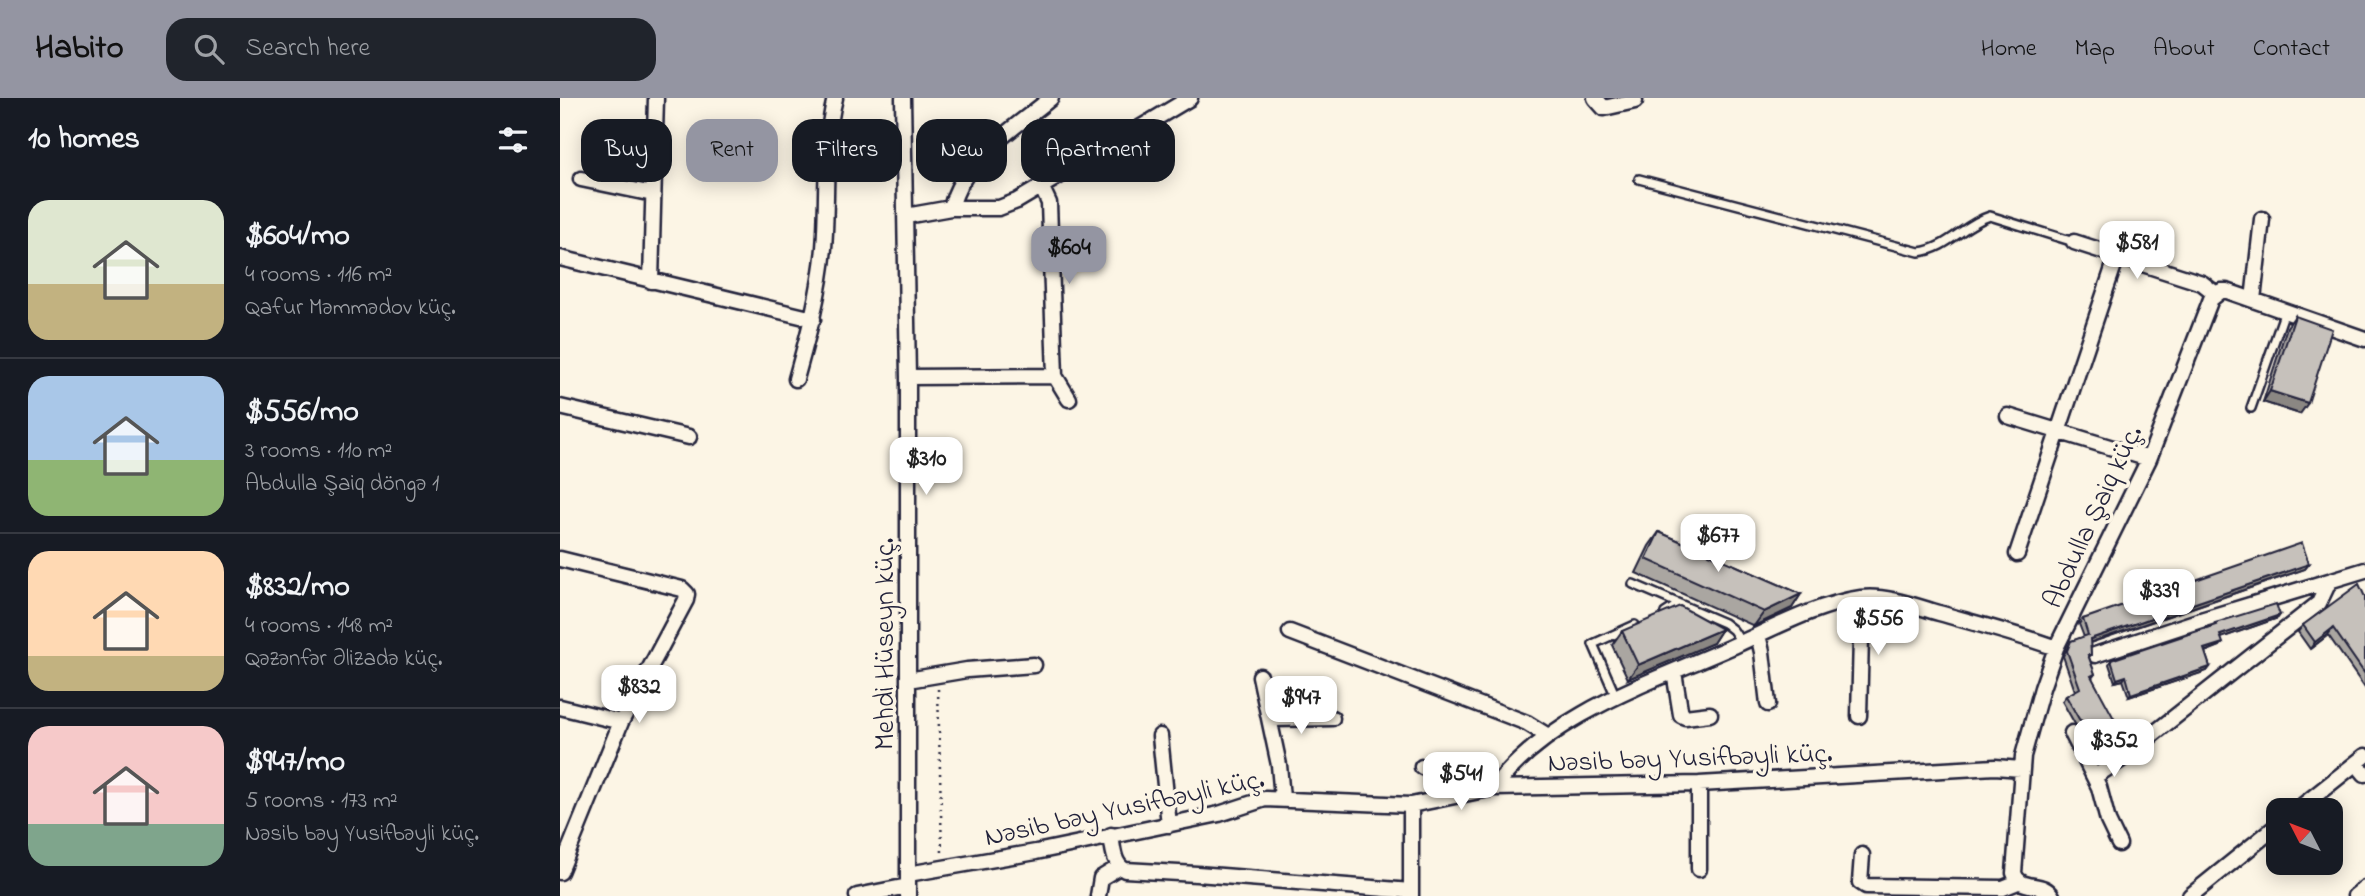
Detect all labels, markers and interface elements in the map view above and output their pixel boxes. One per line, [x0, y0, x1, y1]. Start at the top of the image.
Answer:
search box [166, 18, 656, 81]
text: Habito [35, 25, 124, 73]
icon: search [190, 30, 228, 68]
text: Search here [246, 30, 370, 68]
text: Home [1981, 32, 2037, 67]
text: Map [2075, 32, 2115, 67]
text: About [2153, 32, 2215, 67]
text: Contact [2253, 32, 2330, 67]
text: 10 homes [28, 118, 140, 162]
chip: Buy [581, 119, 672, 182]
chip: Rent [686, 119, 778, 182]
chip: Filters [792, 119, 902, 182]
chip: New [916, 119, 1007, 182]
chip: Apartment [1021, 119, 1175, 182]
icon: filters [494, 121, 532, 159]
text: $604/mo [245, 215, 350, 259]
pin: $581 [2096, 222, 2178, 281]
pin: $604 [1028, 226, 1110, 286]
text: $581 [2115, 227, 2159, 260]
icon: home [84, 228, 168, 312]
text: $604 [1047, 232, 1091, 265]
text: 4 rooms · 116 m² [245, 259, 392, 292]
text: Qafur Məmmədov küç. [245, 292, 456, 325]
text: $556/mo [245, 391, 359, 435]
icon: home [84, 404, 168, 488]
street label: Abdulla Şaiq küç. [2034, 419, 2155, 616]
text: 3 rooms · 110 m² [245, 435, 392, 468]
pin: $310 [885, 438, 967, 497]
text: $310 [906, 443, 946, 476]
text: Abdulla Şaiq döngə 1 [245, 468, 439, 501]
pin: $677 [1677, 514, 1759, 574]
text: $677 [1697, 520, 1740, 553]
street label: Mehdi Hüseyn küç. [866, 538, 907, 750]
text: $832/mo [245, 566, 350, 610]
pin: $339 [2118, 570, 2200, 629]
text: $339 [2139, 575, 2179, 608]
icon: home [84, 579, 168, 663]
pin: $556 [1837, 598, 1919, 657]
text: $556 [1853, 603, 1903, 636]
text: 4 rooms · 148 m² [245, 610, 393, 643]
text: Qəzənfər Əlizadə küç. [245, 643, 442, 676]
pin: $832 [598, 666, 680, 725]
text: $832 [617, 671, 661, 704]
pin: $947 [1260, 676, 1342, 736]
text: $947 [1281, 682, 1321, 715]
pin: $352 [2073, 720, 2155, 779]
text: $352 [2090, 725, 2138, 758]
street label: Nəsib bəy Yusifbəyli küç. [1547, 734, 1833, 785]
text: $947/mo [245, 741, 345, 785]
pin: $541 [1420, 752, 1502, 812]
icon: home [84, 754, 168, 838]
text: $541 [1439, 758, 1483, 791]
street label: Nəsib bəy Yusifbəyli küç. [981, 760, 1268, 859]
text: 5 rooms · 173 m² [245, 785, 398, 818]
north arrow [2266, 798, 2343, 875]
map controls [2266, 798, 2343, 875]
text: Nəsib bəy Yusifbəyli küç. [245, 818, 479, 851]

